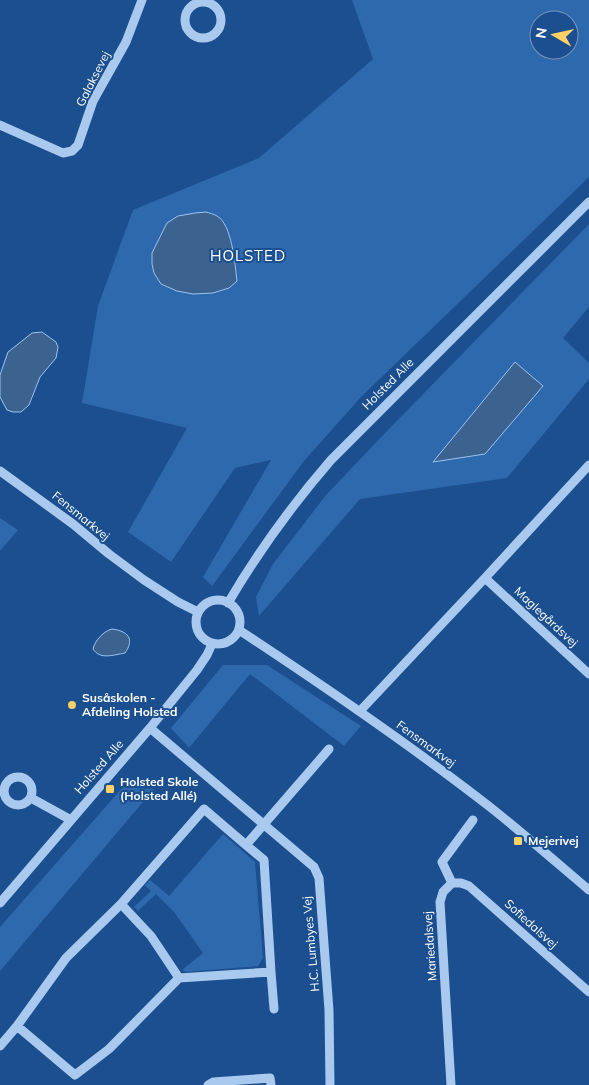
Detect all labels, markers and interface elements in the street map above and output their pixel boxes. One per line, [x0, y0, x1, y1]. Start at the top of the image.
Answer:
north arrow [529, 10, 579, 60]
text: N [531, 26, 551, 40]
street label: Galaksevej [72, 48, 113, 109]
district label: HOLSTED [210, 246, 286, 265]
street label: Holsted Alle [359, 355, 417, 413]
street label: Fensmarkvej [49, 488, 113, 543]
street label: Maglegårdsvej [511, 583, 581, 650]
place label: Susåskolen - Afdeling Holsted [82, 690, 177, 719]
marker: Susåskolen - Afdeling Holsted [66, 699, 78, 711]
street label: Fensmarkvej [394, 717, 459, 770]
street label: Holsted Alle [71, 737, 126, 797]
place label: Holsted Skole (Holsted Allé) [120, 774, 199, 803]
marker: Holsted Skole (Holsted Allé) [104, 783, 116, 795]
place label: Mejerivej [528, 833, 579, 848]
marker: Mejerivej [512, 835, 524, 847]
street label: H.C. Lumbyes Vej [299, 896, 322, 992]
street label: Sofiedalsvej [502, 896, 561, 952]
street label: Mariedalsvej [420, 910, 439, 981]

